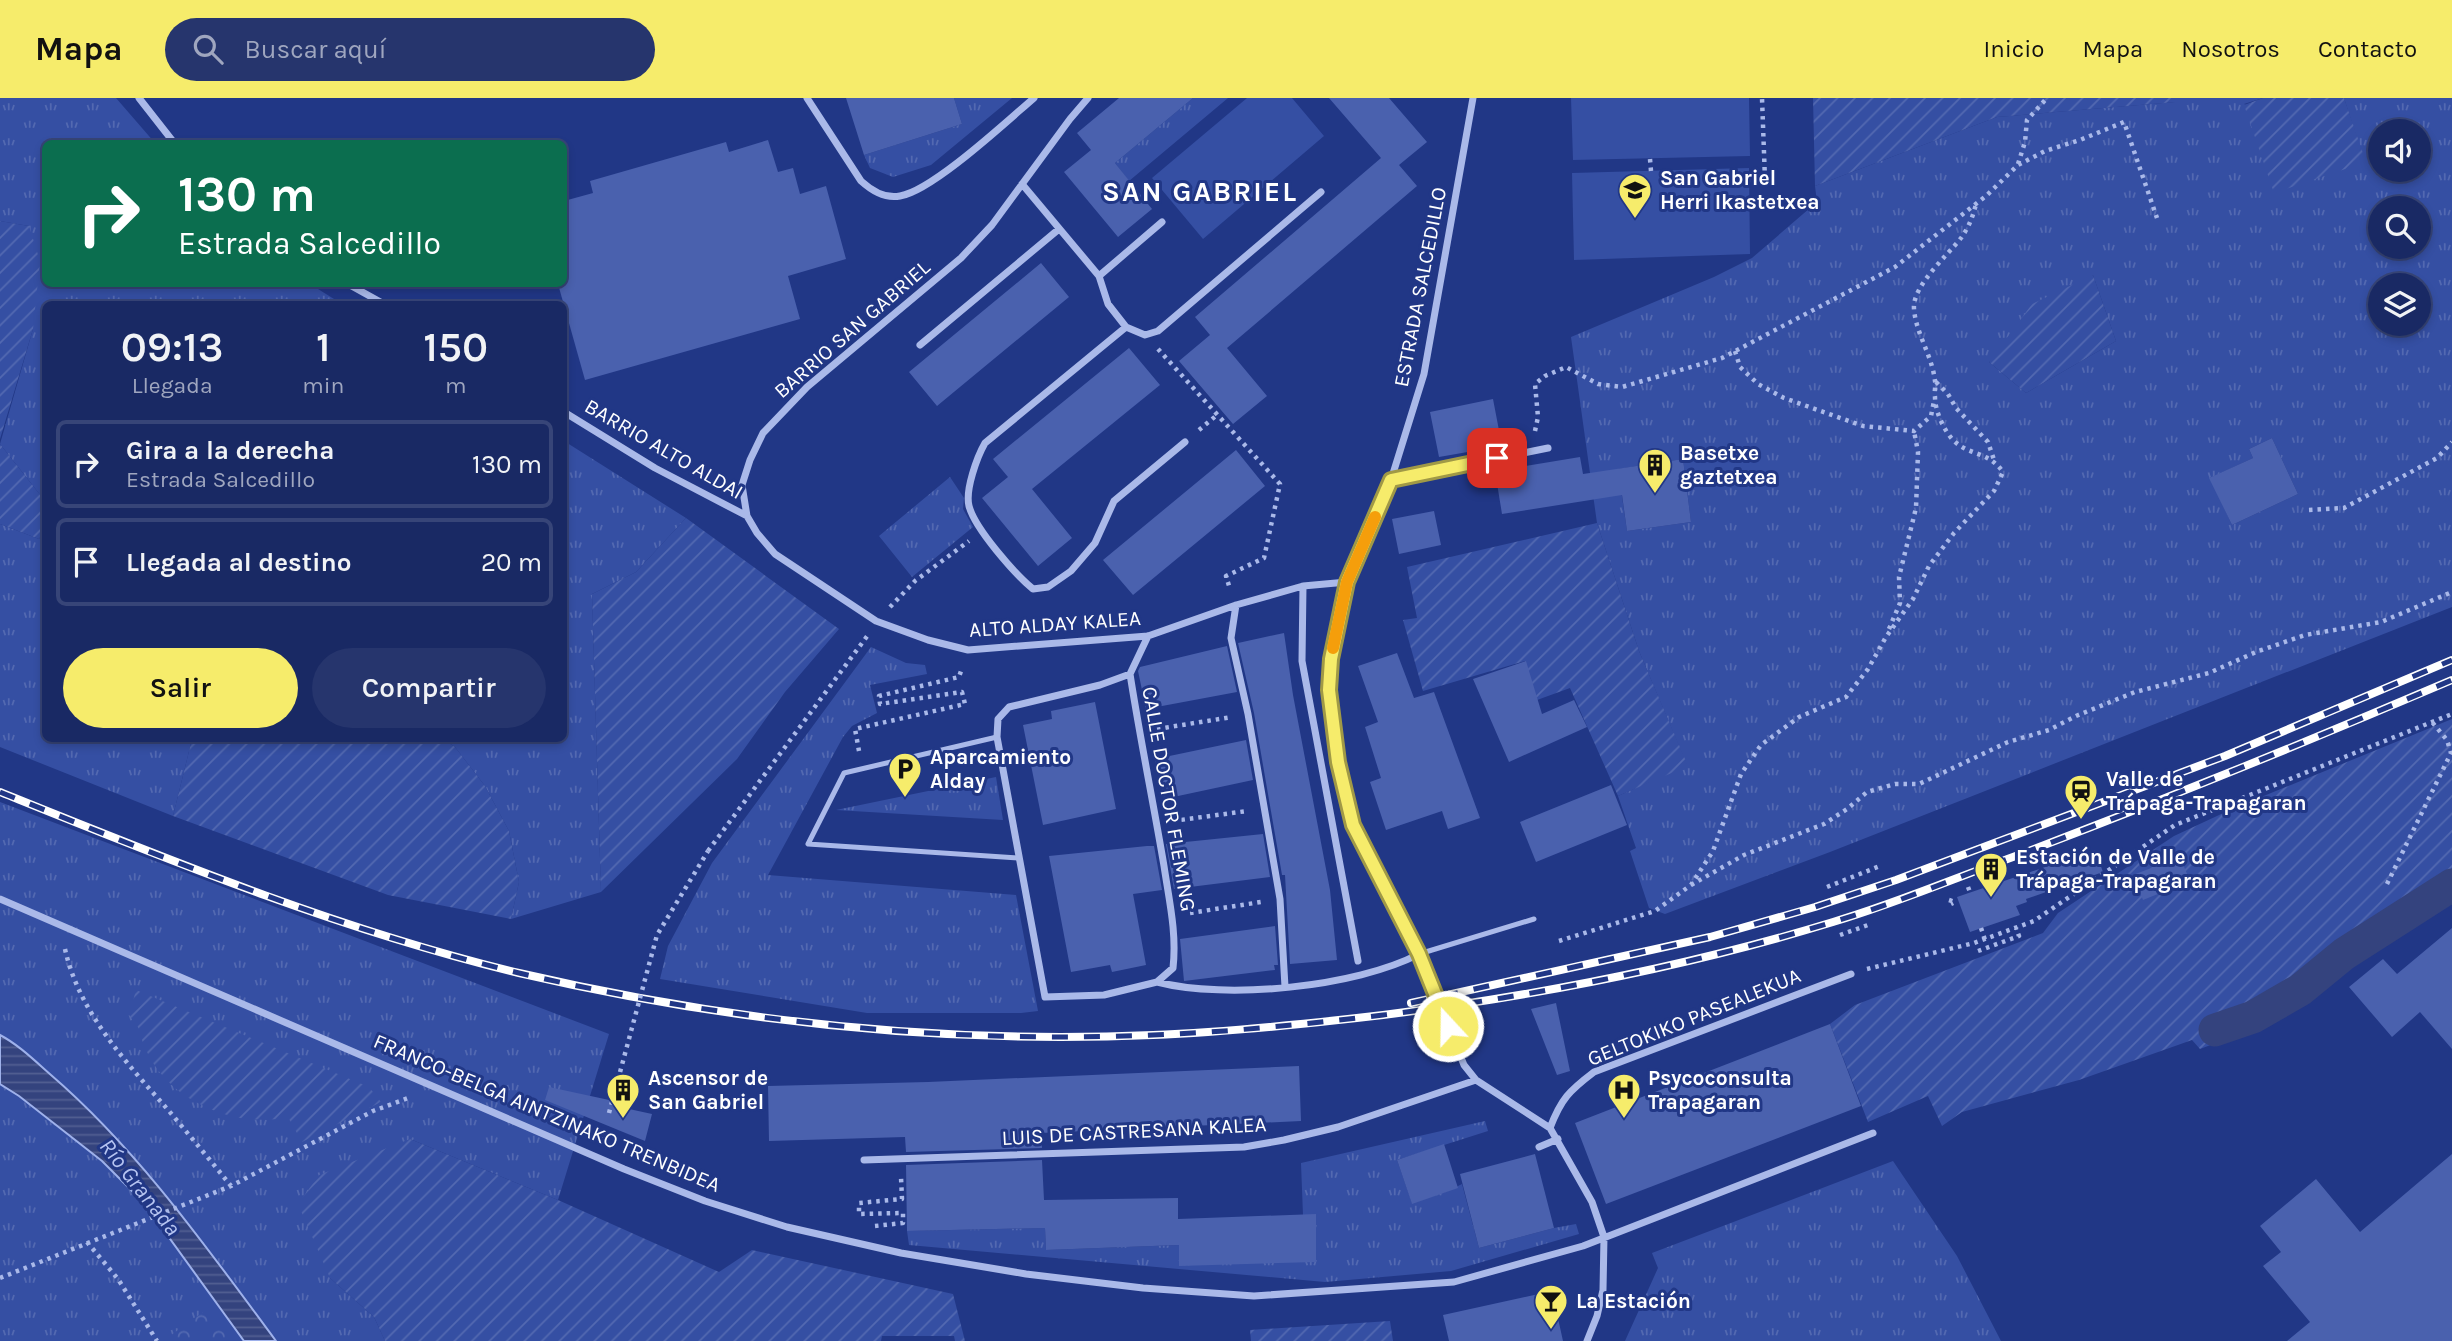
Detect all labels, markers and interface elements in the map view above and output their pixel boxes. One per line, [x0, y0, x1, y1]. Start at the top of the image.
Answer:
search box [165, 18, 655, 81]
text: Mapa [35, 30, 123, 68]
icon: search [189, 30, 227, 68]
text: Buscar aquí [245, 34, 386, 65]
text: Inicio [1983, 35, 2044, 63]
text: Mapa [2082, 35, 2143, 63]
text: Nosotros [2181, 35, 2280, 63]
text: Contacto [2318, 35, 2417, 63]
map controls [2368, 119, 2431, 336]
button: sound [2368, 119, 2431, 182]
text: 130 m [178, 166, 316, 223]
place label: San Gabriel Herri Ikastetxea [1660, 166, 1820, 214]
icon: right [63, 168, 154, 259]
school or university icon: San Gabriel Herri Ikastetxea [1616, 171, 1654, 220]
district label: SAN GABRIEL [1102, 175, 1298, 208]
street label: ESTRADA SALCEDILLO [1389, 185, 1451, 389]
button: search [2368, 196, 2431, 259]
text: Estrada Salcedillo [178, 225, 441, 262]
street label: BARRIO SAN GABRIEL [769, 255, 935, 403]
button: layers [2368, 273, 2431, 336]
text: 09:13 [121, 322, 223, 372]
text: 1 [316, 322, 331, 372]
text: 150 [423, 322, 488, 372]
text: Llegada [132, 372, 213, 399]
text: min [302, 372, 344, 399]
text: m [445, 372, 466, 399]
street label: BARRIO ALTO ALDAI [581, 394, 747, 504]
pin [1467, 428, 1527, 488]
text: Gira a la derecha [126, 435, 335, 466]
icon: arrive [1478, 439, 1516, 477]
place label: Basetxe gaztetxea [1680, 441, 1778, 489]
icon: right [67, 445, 105, 483]
building icon: Basetxe gaztetxea [1636, 446, 1674, 495]
text: 130 m [472, 449, 542, 480]
text: Estrada Salcedillo [126, 466, 315, 493]
icon: arrive [67, 543, 105, 581]
text: Llegada al destino [126, 547, 352, 578]
text: 20 m [481, 547, 542, 578]
street label: ALTO ALDAY KALEA [968, 606, 1142, 642]
button: Salir [63, 648, 298, 728]
button: Compartir [312, 648, 546, 728]
street label: CALLE DOCTOR FLEMING [1137, 685, 1201, 913]
place label: Aparcamiento Alday [930, 745, 1071, 793]
parking icon: Aparcamiento Alday [886, 750, 924, 799]
place label: Valle de Trápaga-Trapagaran [2106, 767, 2306, 815]
station icon: Valle de Trápaga-Trapagaran [2062, 772, 2100, 821]
place label: Estación de Valle de Trápaga-Trapagaran [2016, 845, 2216, 893]
building icon: Estación de Valle de Trápaga-Trapagaran [1972, 850, 2010, 899]
street label: GELTOKIKO PASEALEKUA [1584, 963, 1804, 1071]
position arrow [1411, 989, 1485, 1063]
street label: FRANCO-BELGA AINTZINAKO TRENBIDEA [370, 1029, 724, 1197]
place label: Ascensor de San Gabriel [648, 1066, 768, 1114]
place label: Psycoconsulta Trapagaran [1648, 1066, 1792, 1114]
building icon: Ascensor de San Gabriel [604, 1071, 642, 1120]
hospital icon: Psycoconsulta Trapagaran [1605, 1071, 1643, 1120]
street label: LUIS DE CASTRESANA KALEA [1001, 1112, 1267, 1150]
water label: Río Granada [94, 1133, 186, 1241]
bar icon: La Estación [1532, 1282, 1570, 1331]
place label: La Estación [1576, 1289, 1691, 1313]

